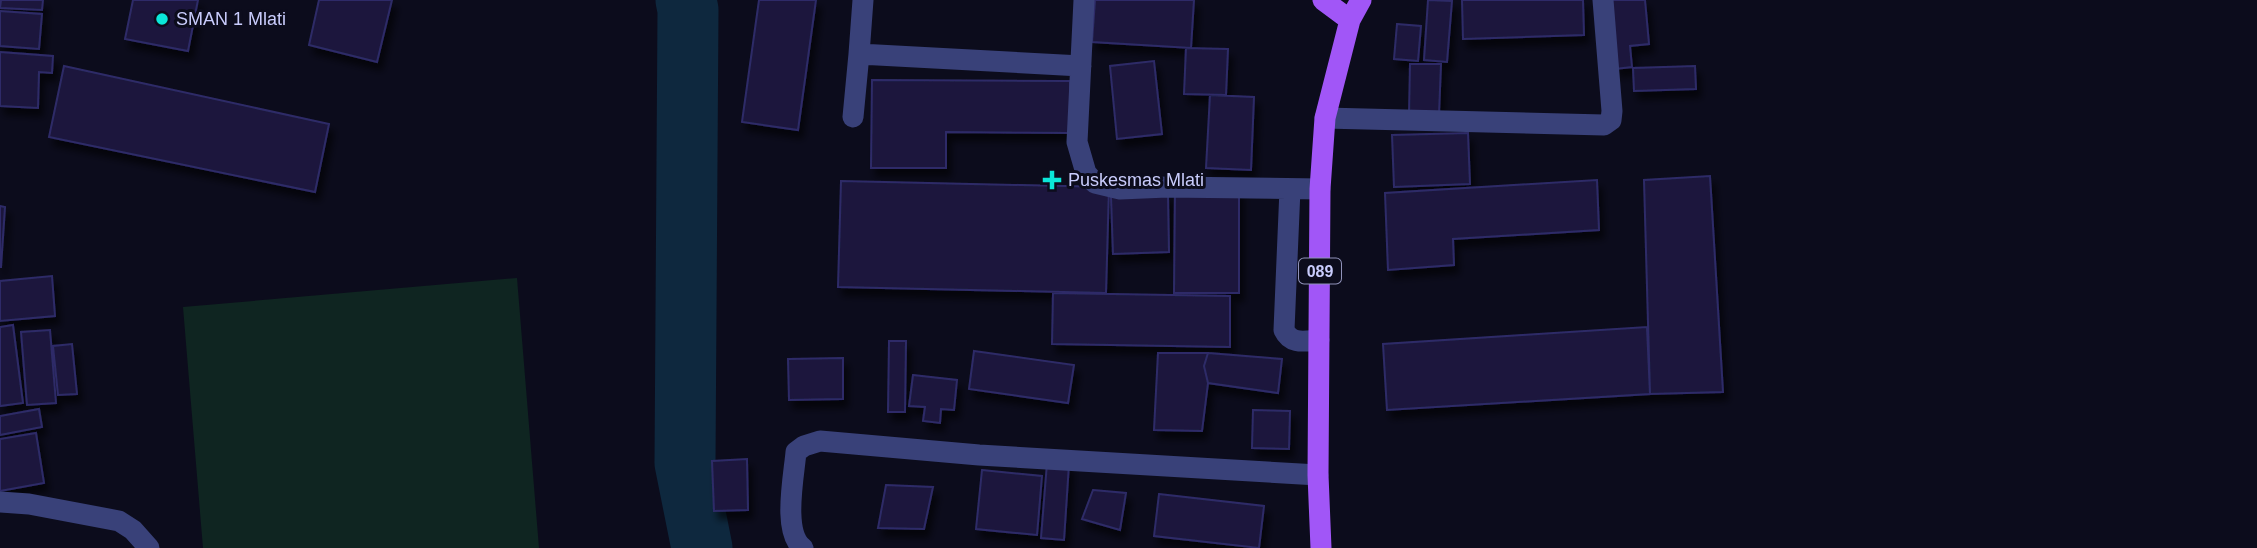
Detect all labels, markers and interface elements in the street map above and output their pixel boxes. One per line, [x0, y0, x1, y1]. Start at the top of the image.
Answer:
place label: SMAN 1 Mlati [176, 9, 286, 29]
marker: SMAN 1 Mlati [154, 11, 170, 27]
marker: Puskesmas Mlati [1042, 170, 1062, 190]
place label: Puskesmas Mlati [1068, 170, 1204, 190]
road number: 089 [1299, 258, 1341, 284]

